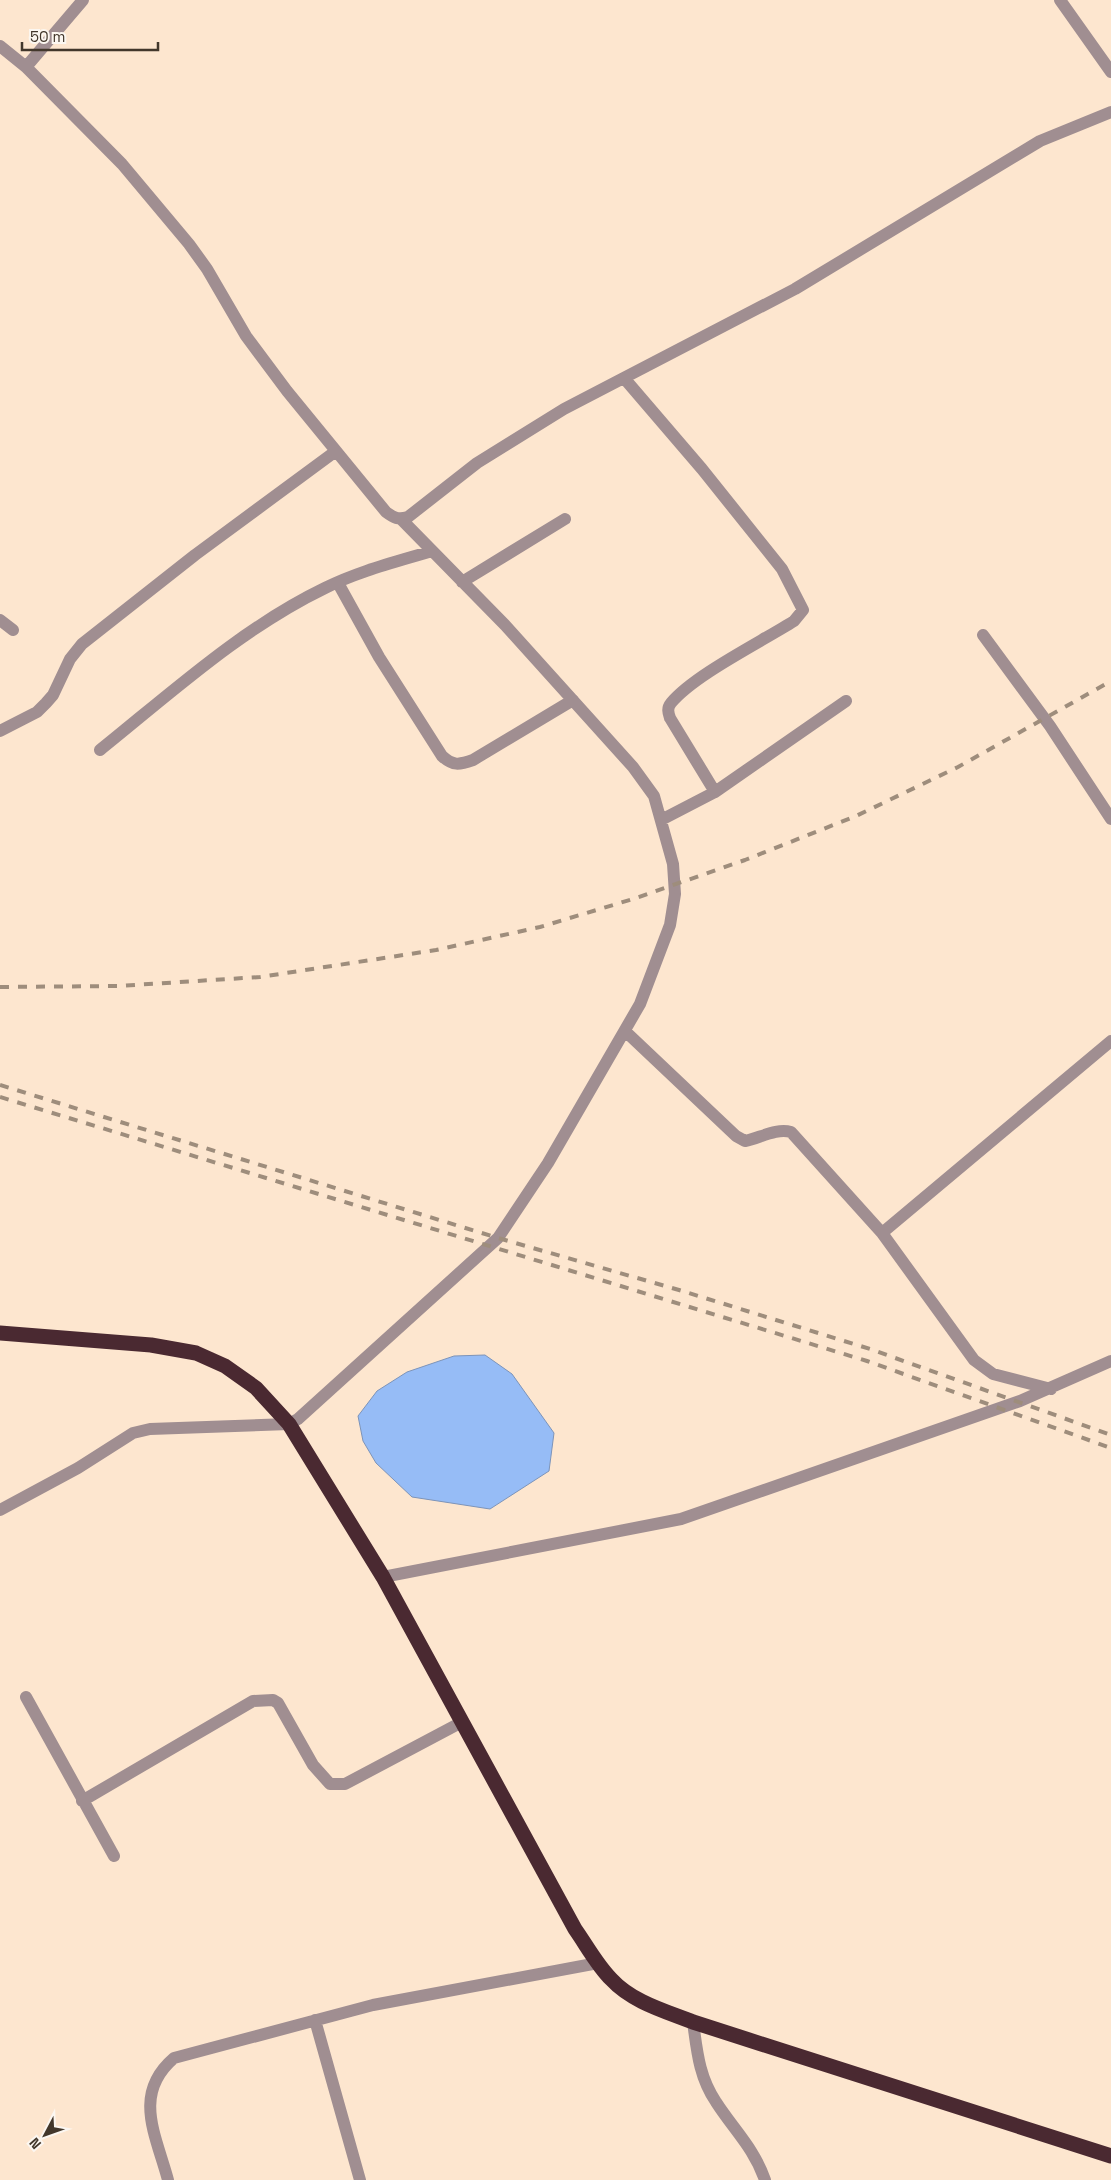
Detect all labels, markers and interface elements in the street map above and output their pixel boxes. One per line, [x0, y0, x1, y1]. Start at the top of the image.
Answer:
scale bar [22, 20, 159, 52]
text: 50 m [30, 27, 65, 46]
north arrow [20, 2110, 70, 2160]
text: N [25, 2134, 45, 2153]

